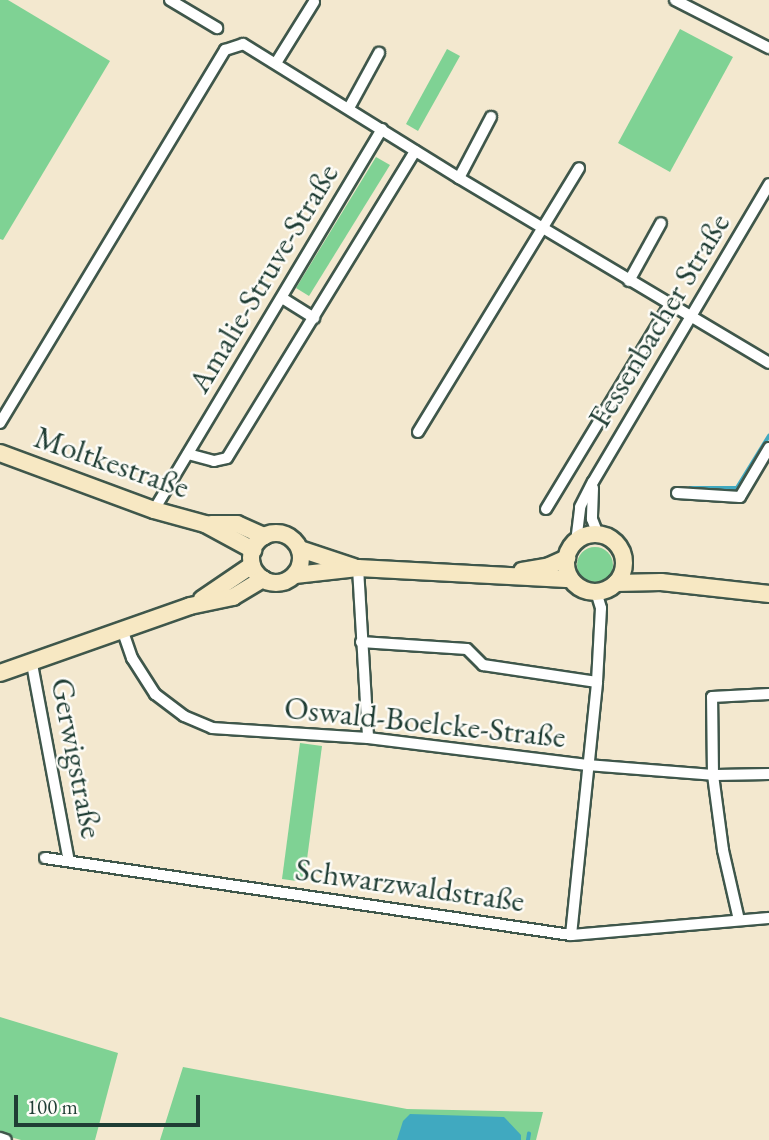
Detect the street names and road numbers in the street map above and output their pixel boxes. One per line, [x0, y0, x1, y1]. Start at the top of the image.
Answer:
street label: Amalie-Struve-Straße [179, 156, 347, 400]
street label: Fessenbacher Straße [580, 206, 738, 434]
street label: Moltkestraße [30, 418, 194, 506]
street label: Gerwigstraße [43, 675, 111, 841]
street label: Oswald-Boelcke-Straße [282, 688, 568, 756]
street label: Schwarzwaldstraße [293, 850, 527, 920]

